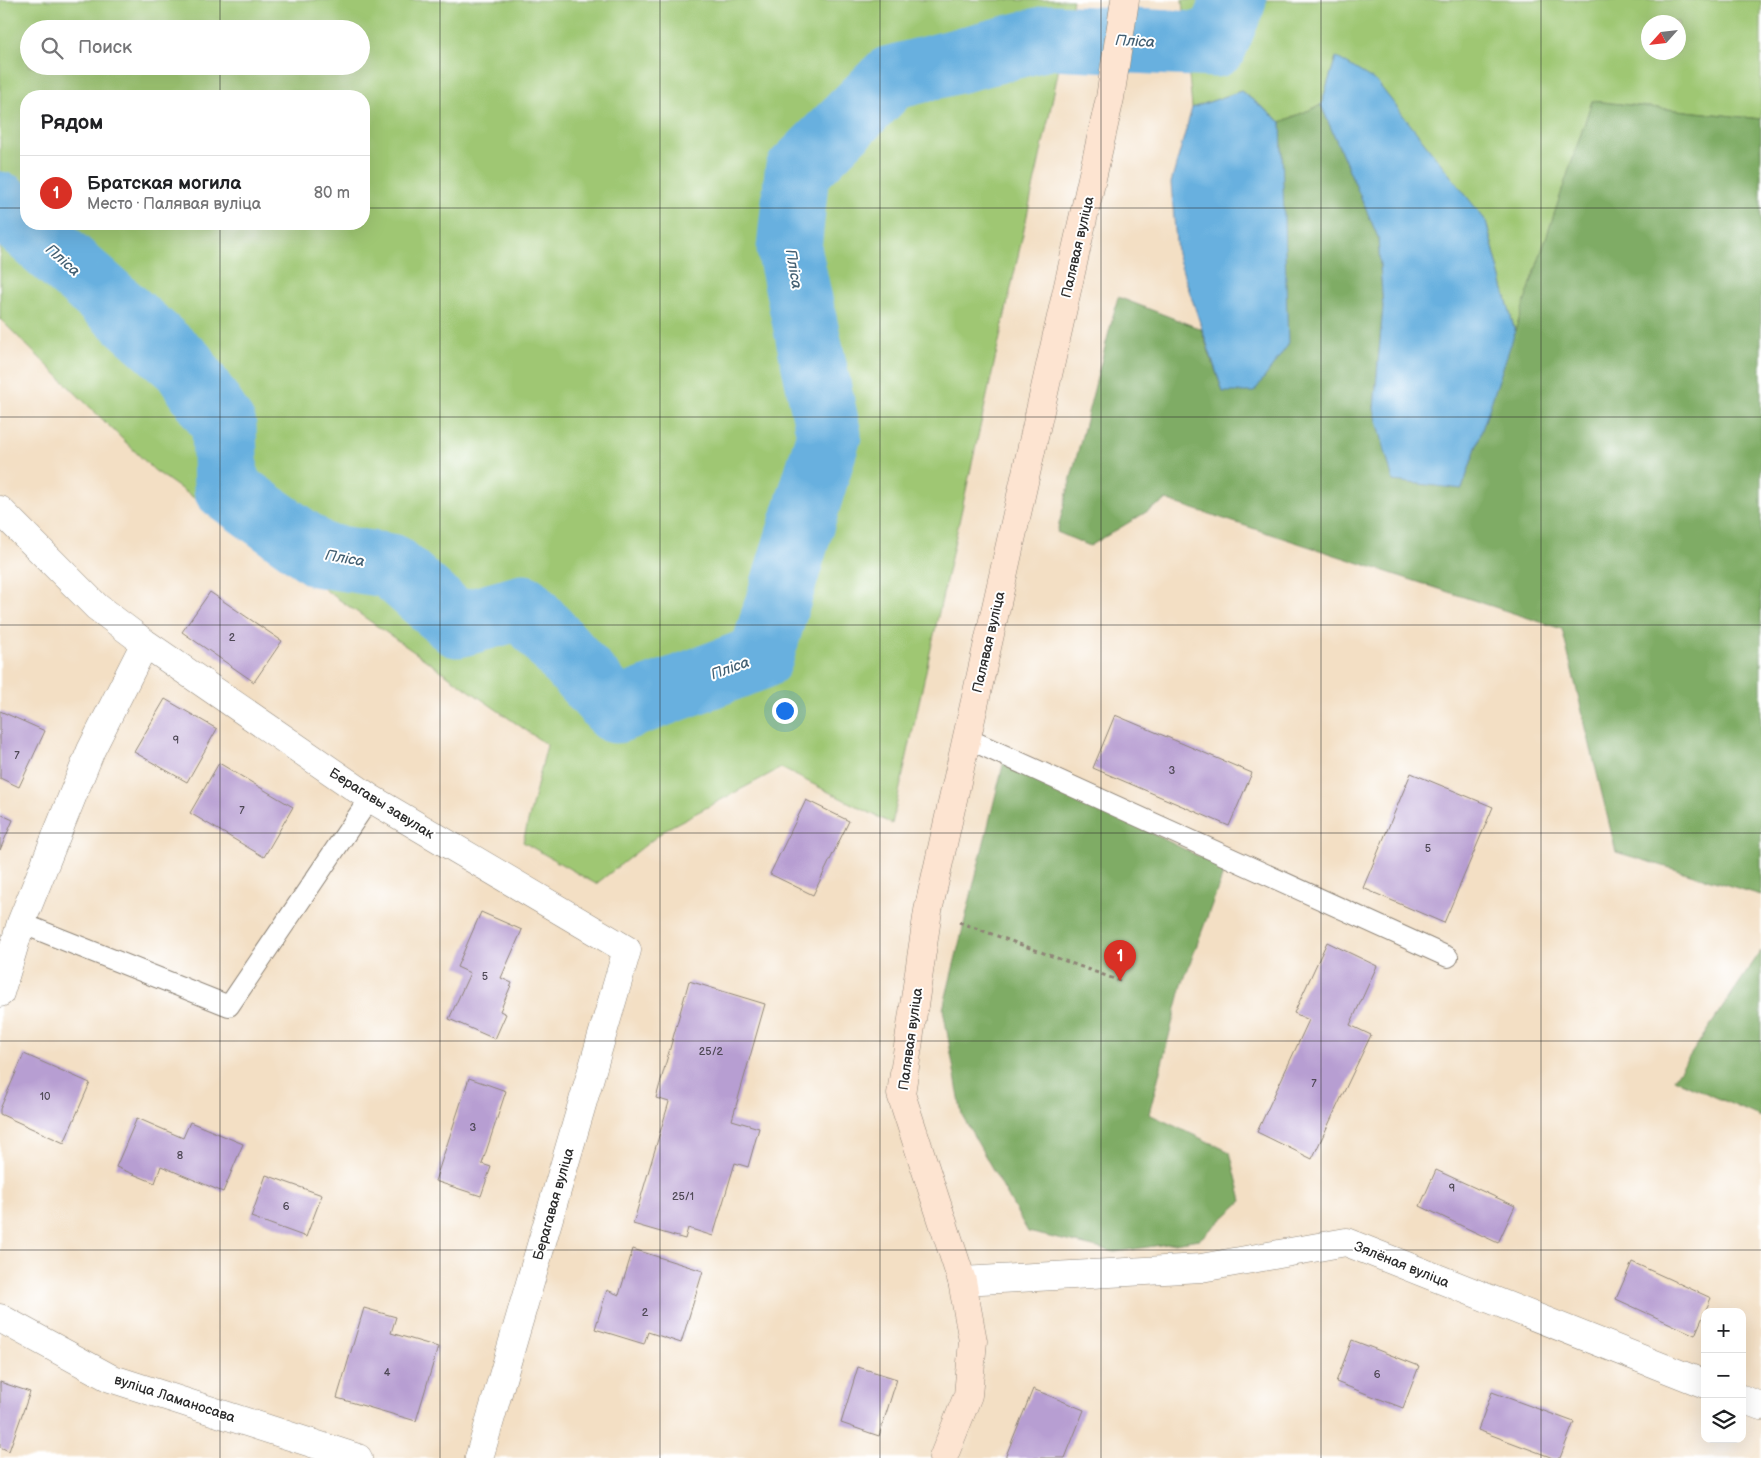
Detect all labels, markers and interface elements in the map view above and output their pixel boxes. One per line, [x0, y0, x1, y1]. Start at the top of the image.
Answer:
north arrow [1641, 15, 1686, 60]
search box [20, 20, 370, 75]
water label: Пліса [1115, 31, 1155, 52]
icon: search [38, 34, 66, 62]
text: Поиск [78, 36, 132, 59]
text: Рядом [40, 110, 103, 135]
text: Братская могила [87, 172, 241, 195]
text: 1 [53, 184, 59, 203]
text: 80 m [314, 184, 350, 203]
street label: Палявая вуліца [1058, 194, 1098, 299]
text: Место · Палявая вуліца [87, 195, 261, 214]
water label: Пліса [41, 240, 84, 281]
water label: Пліса [781, 248, 806, 290]
water label: Пліса [324, 546, 366, 571]
street label: Палявая вуліца [969, 589, 1009, 694]
house number: 2 [229, 631, 236, 644]
water label: Пліса [708, 653, 752, 684]
your location [772, 698, 798, 724]
house number: 9 [173, 734, 179, 747]
house number: 7 [14, 749, 20, 762]
street label: Берагавы завулак [326, 764, 438, 843]
house number: 3 [1169, 764, 1176, 777]
house number: 7 [239, 804, 245, 817]
house number: 5 [1425, 842, 1431, 855]
pin: 1 [1104, 940, 1136, 981]
house number: 5 [482, 970, 488, 983]
street label: Палявая вуліца [895, 986, 926, 1091]
house number: 25/2 [699, 1045, 724, 1058]
house number: 7 [1311, 1077, 1317, 1090]
house number: 10 [40, 1090, 51, 1103]
house number: 3 [470, 1121, 477, 1134]
street label: Берагавая вуліца [529, 1145, 578, 1262]
house number: 8 [177, 1149, 183, 1162]
house number: 9 [1449, 1182, 1455, 1195]
house number: 25/1 [672, 1190, 694, 1203]
house number: 6 [283, 1200, 290, 1213]
street label: Зялёная вуліца [1352, 1238, 1453, 1292]
house number: 2 [642, 1306, 649, 1319]
map controls [1701, 1308, 1746, 1443]
button: + [1701, 1308, 1746, 1353]
button: − [1701, 1353, 1746, 1398]
house number: 4 [384, 1366, 391, 1379]
house number: 6 [1374, 1368, 1381, 1381]
street label: вуліца Ламаносава [112, 1371, 238, 1426]
button: layers [1701, 1398, 1746, 1443]

